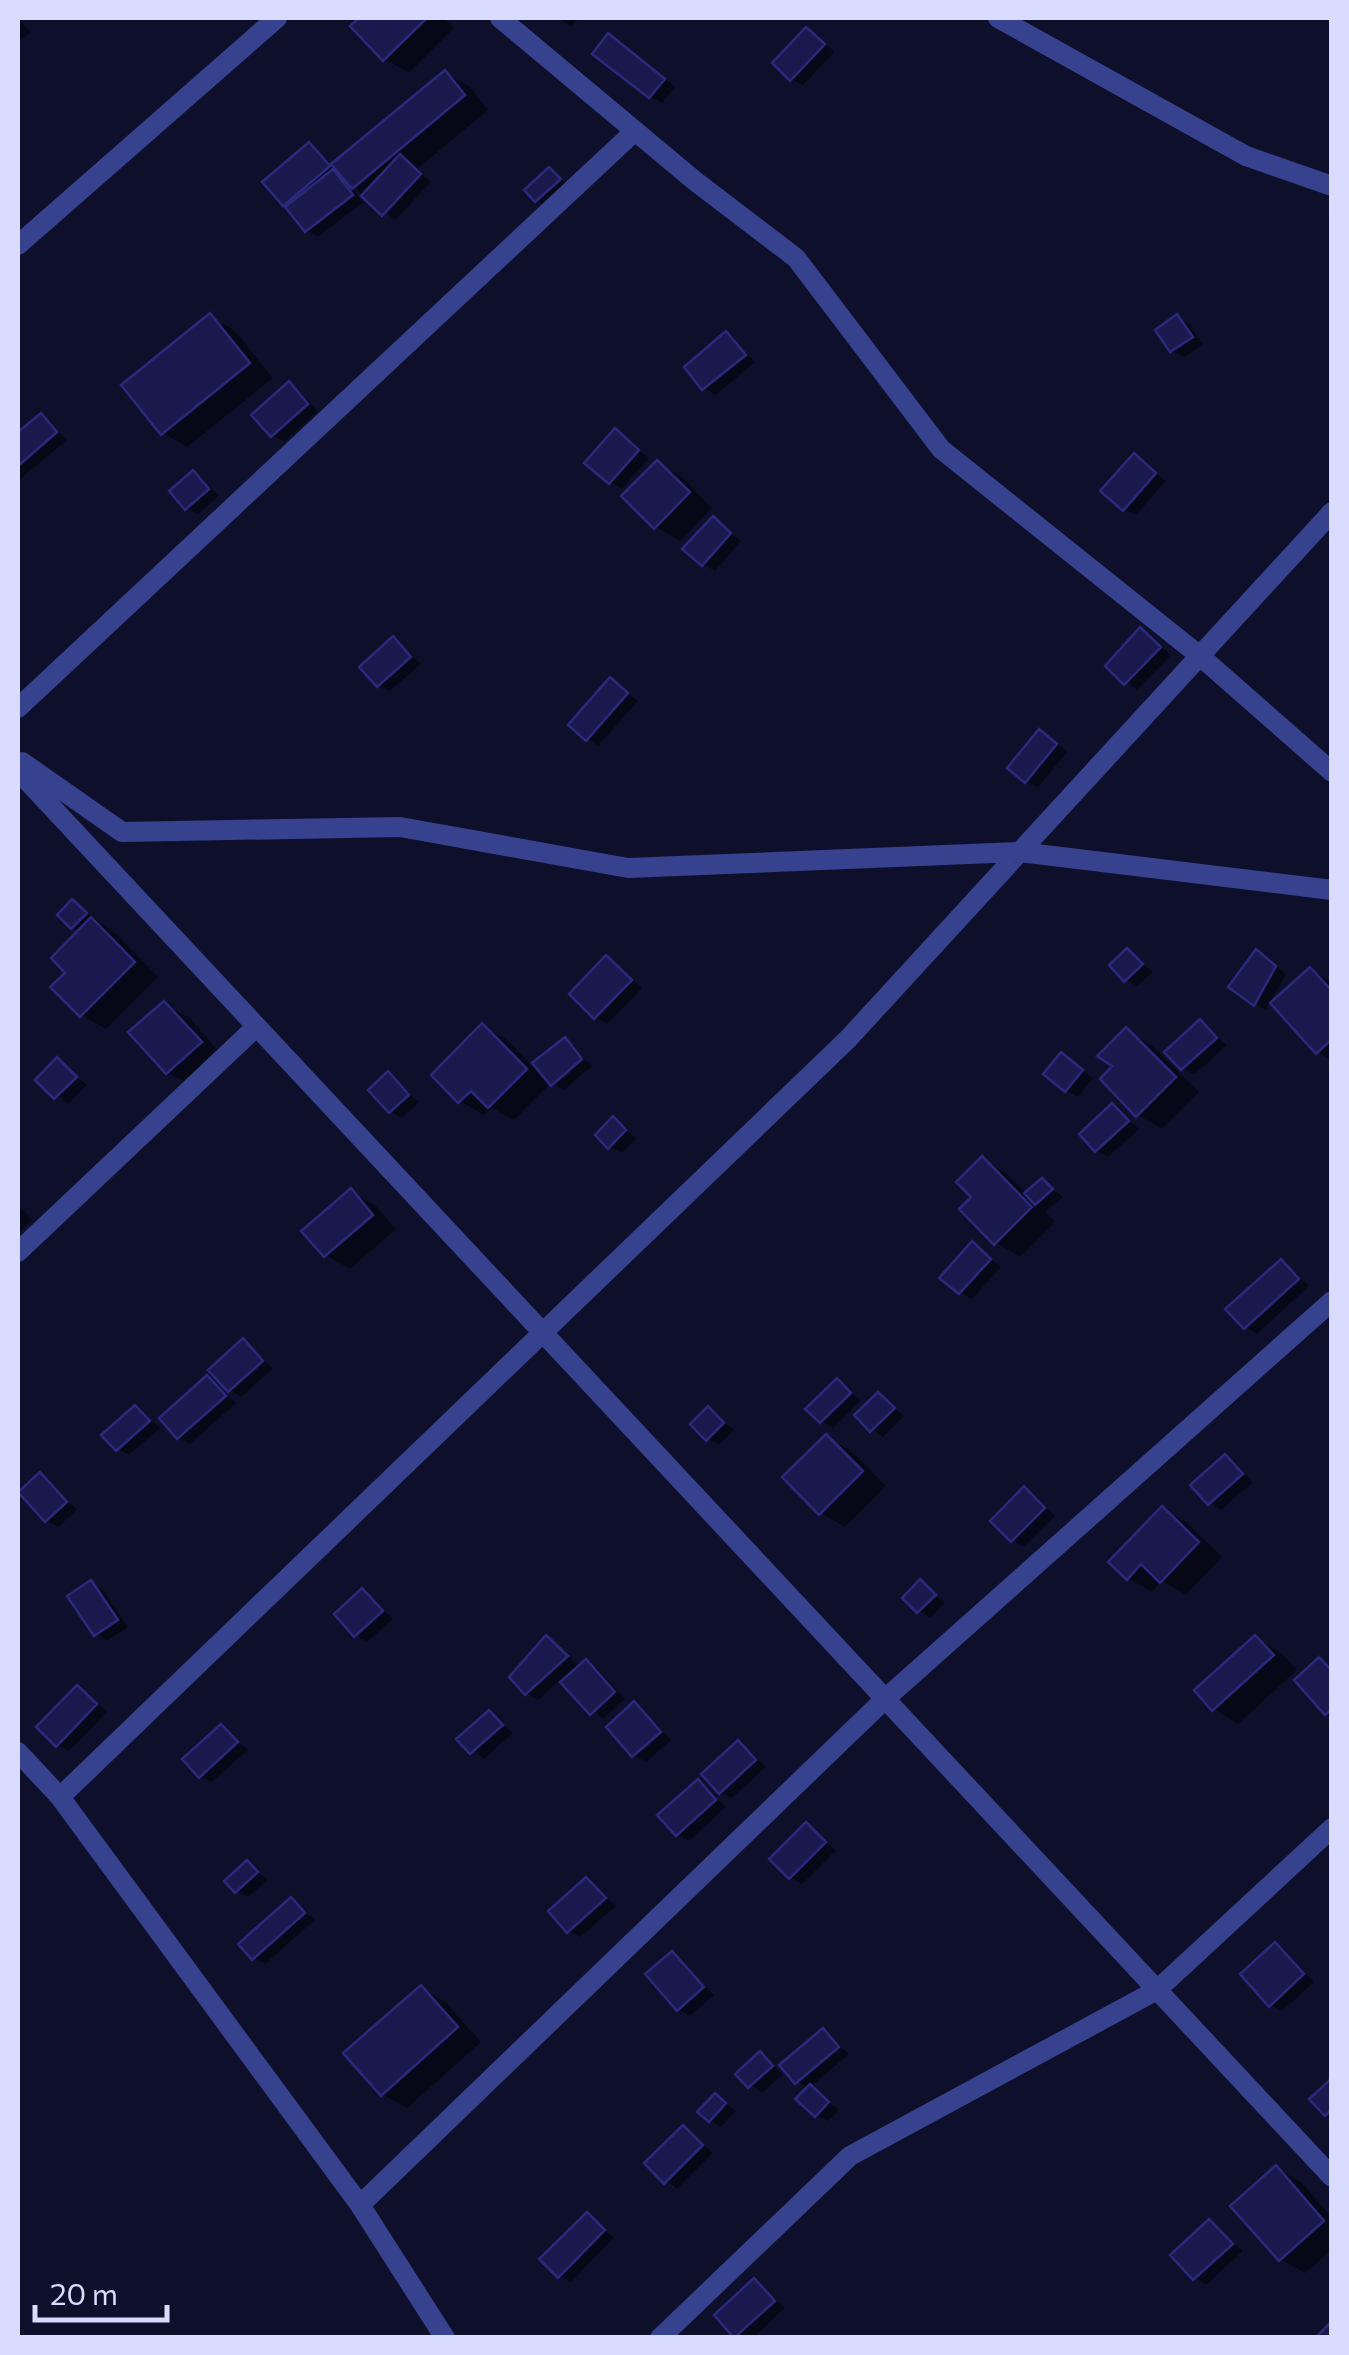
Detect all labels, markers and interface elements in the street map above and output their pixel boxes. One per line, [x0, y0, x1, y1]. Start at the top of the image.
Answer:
scale bar [35, 2260, 168, 2322]
text: 20 m [50, 2274, 118, 2311]

